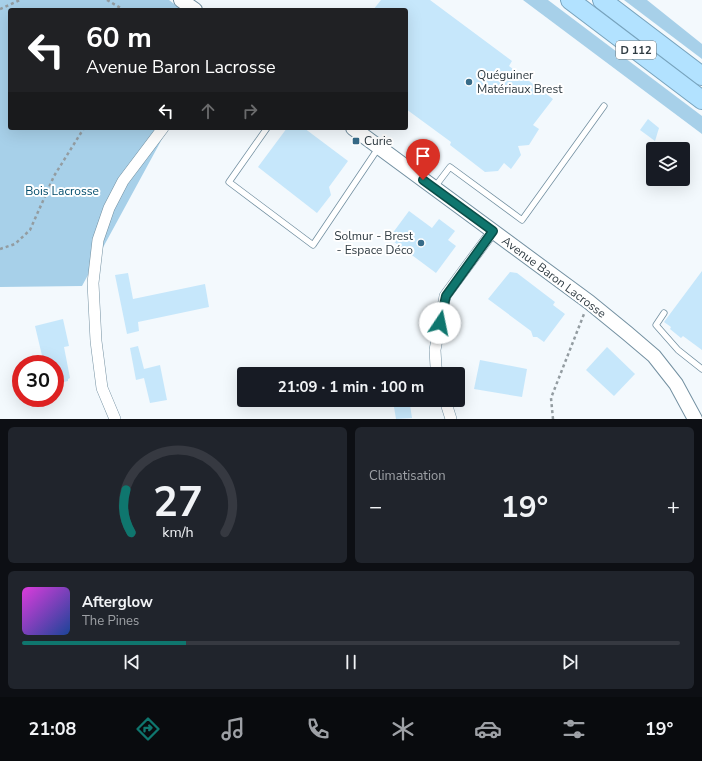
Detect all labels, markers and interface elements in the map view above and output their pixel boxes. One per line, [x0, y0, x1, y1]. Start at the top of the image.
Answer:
text: 60 m [86, 19, 152, 57]
icon: left [20, 24, 72, 76]
road number: D 112 [616, 41, 656, 59]
text: Avenue Baron Lacrosse [86, 55, 276, 79]
place label: Quéguiner Matériaux Brest [477, 67, 563, 97]
marker: Quéguiner Matériaux Brest [464, 77, 474, 87]
icon: left [155, 100, 177, 122]
icon: ahead [197, 100, 219, 122]
icon: right [239, 100, 261, 122]
place label: Curie [364, 133, 392, 149]
marker: Curie [351, 136, 361, 146]
pin [406, 139, 440, 180]
map controls [646, 142, 690, 186]
button: layers [646, 142, 690, 186]
icon: arrive [412, 145, 434, 167]
park label: Bois Lacrosse [25, 183, 99, 199]
place label: Solmur - Brest - Espace Déco [334, 228, 414, 258]
street label: Avenue Baron Lacrosse [499, 233, 609, 321]
marker: Solmur - Brest - Espace Déco [416, 238, 426, 248]
position arrow [419, 302, 461, 344]
speed limit sign: 30 [12, 355, 64, 407]
text: 21:09 · 1 min · 100 m [278, 377, 424, 397]
text: Climatisation [369, 467, 446, 485]
text: 27 [153, 474, 202, 531]
text: 19° [501, 487, 548, 528]
text: − [369, 492, 382, 522]
text: + [667, 492, 680, 522]
text: km/h [162, 523, 193, 542]
text: Afterglow [82, 592, 153, 612]
text: The Pines [82, 612, 139, 630]
icon: previous [121, 651, 143, 673]
icon: pause [340, 651, 362, 673]
icon: next [559, 651, 581, 673]
icon: directions [134, 715, 162, 743]
icon: music [219, 715, 247, 743]
icon: phone [304, 715, 332, 743]
icon: climate [389, 715, 417, 743]
icon: car [474, 715, 502, 743]
icon: filters [560, 715, 588, 743]
text: 21:08 [29, 717, 76, 741]
text: 19° [645, 717, 673, 741]

